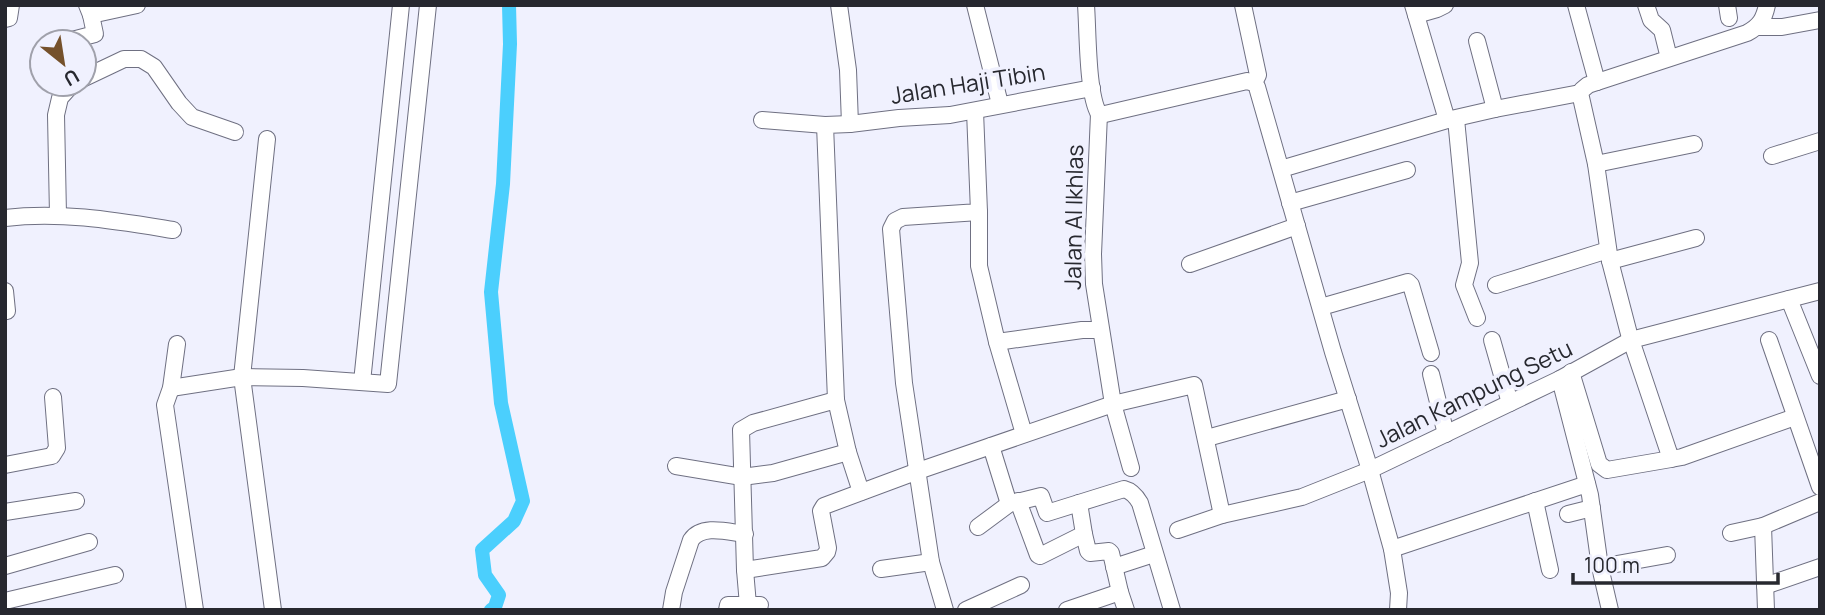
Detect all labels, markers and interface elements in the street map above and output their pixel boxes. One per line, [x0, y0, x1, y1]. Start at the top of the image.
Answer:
north arrow [28, 28, 98, 98]
street label: Jalan Haji Tibin [888, 55, 1047, 111]
text: U [59, 63, 84, 92]
street label: Jalan Al Ikhlas [1056, 144, 1090, 290]
street label: Jalan Kampung Setu [1370, 331, 1577, 455]
scale bar [1573, 542, 1778, 586]
text: 100 m [1584, 551, 1640, 579]

